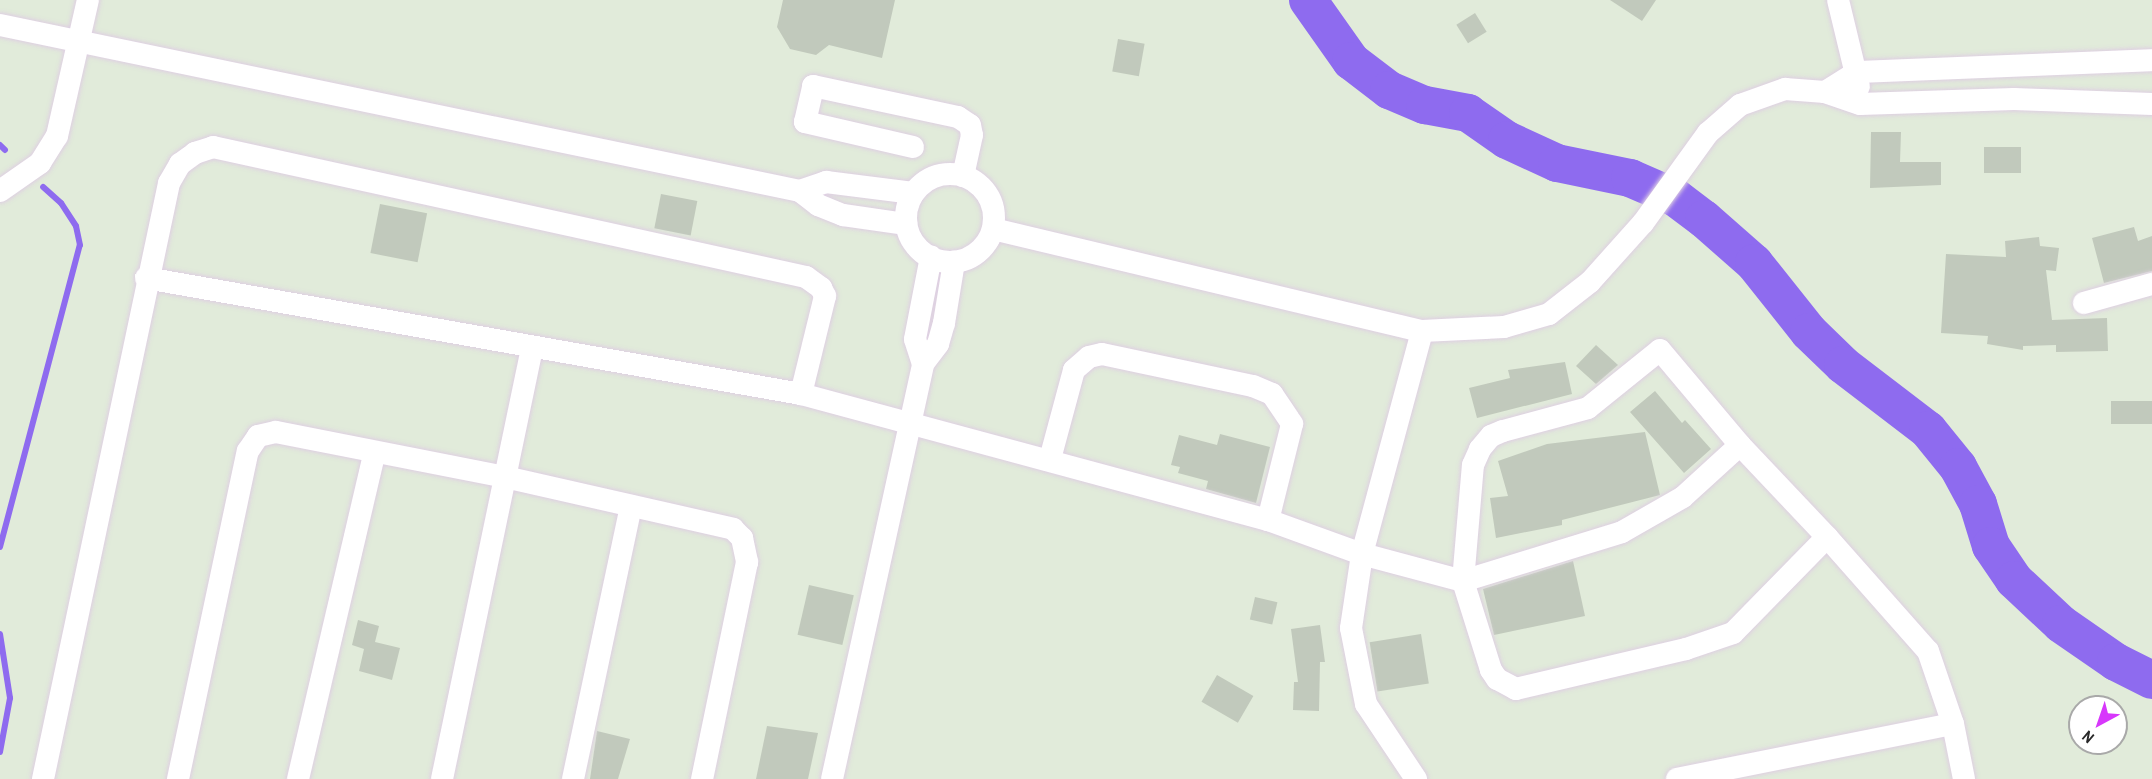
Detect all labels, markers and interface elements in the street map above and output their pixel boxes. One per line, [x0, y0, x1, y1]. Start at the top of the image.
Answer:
north arrow [2068, 695, 2128, 755]
text: N [2077, 726, 2098, 749]

